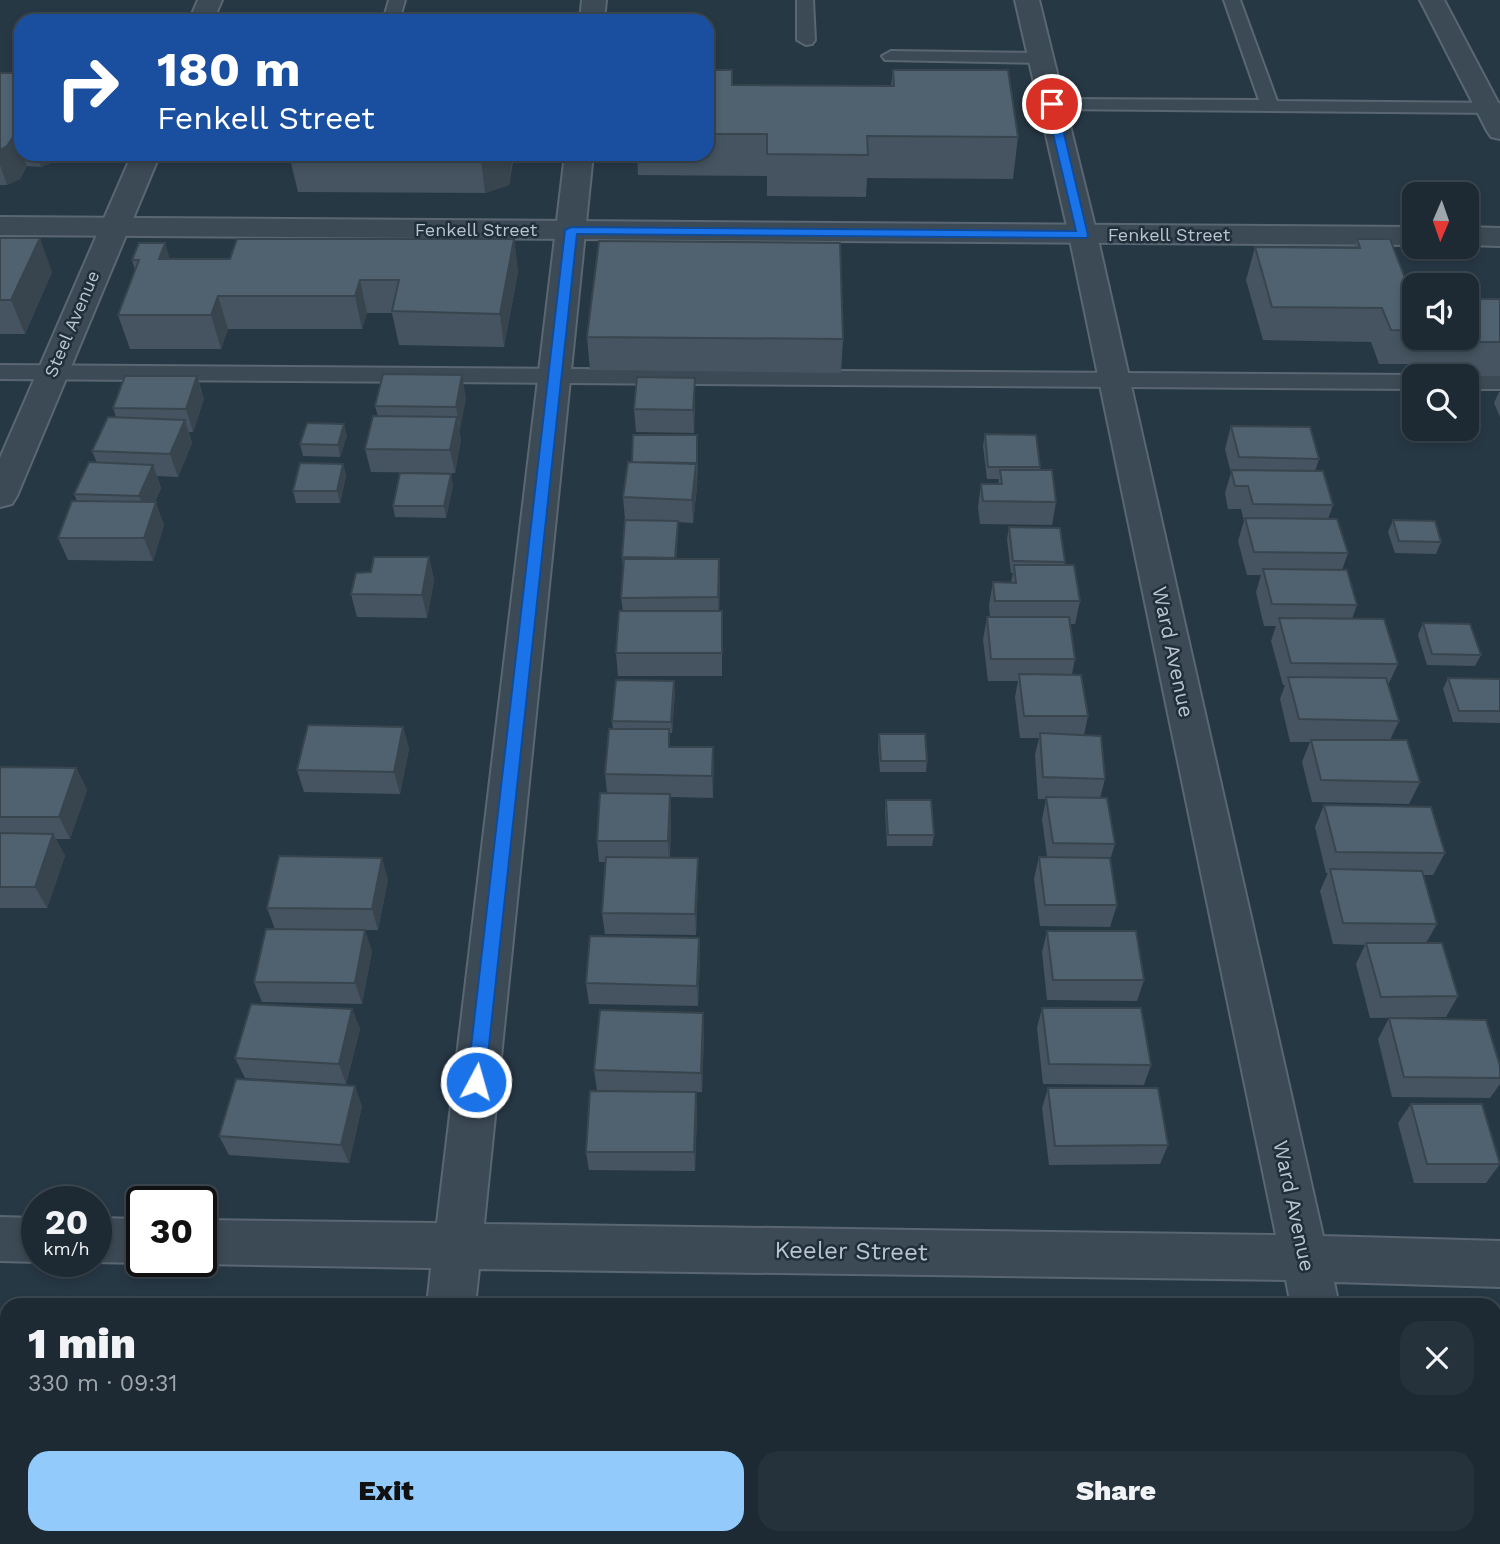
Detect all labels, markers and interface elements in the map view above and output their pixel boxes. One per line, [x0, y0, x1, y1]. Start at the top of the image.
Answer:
text: 180 m [157, 40, 301, 98]
icon: right [42, 42, 133, 133]
pin [1022, 74, 1082, 134]
icon: arrive [1033, 85, 1071, 123]
text: Fenkell Street [157, 99, 375, 137]
north arrow [1402, 182, 1479, 259]
map controls [1402, 182, 1479, 441]
street label: Fenkell Street [415, 219, 538, 240]
street label: Fenkell Street [1108, 224, 1231, 245]
street label: Steel Avenue [40, 267, 103, 380]
button: sound [1402, 273, 1479, 350]
button: search [1402, 364, 1479, 441]
street label: Ward Avenue [1147, 584, 1200, 720]
position arrow [439, 1045, 513, 1119]
street label: Ward Avenue [1268, 1138, 1321, 1274]
speed limit sign: 30 [126, 1186, 217, 1277]
text: 20 [45, 1201, 88, 1243]
street label: Keeler Street [774, 1236, 928, 1266]
text: km/h [43, 1238, 90, 1259]
text: 1 min [28, 1319, 136, 1368]
button: close [1400, 1321, 1474, 1395]
text: 330 m · 09:31 [28, 1370, 177, 1397]
button: Exit [28, 1451, 744, 1531]
button: Share [758, 1451, 1474, 1531]

